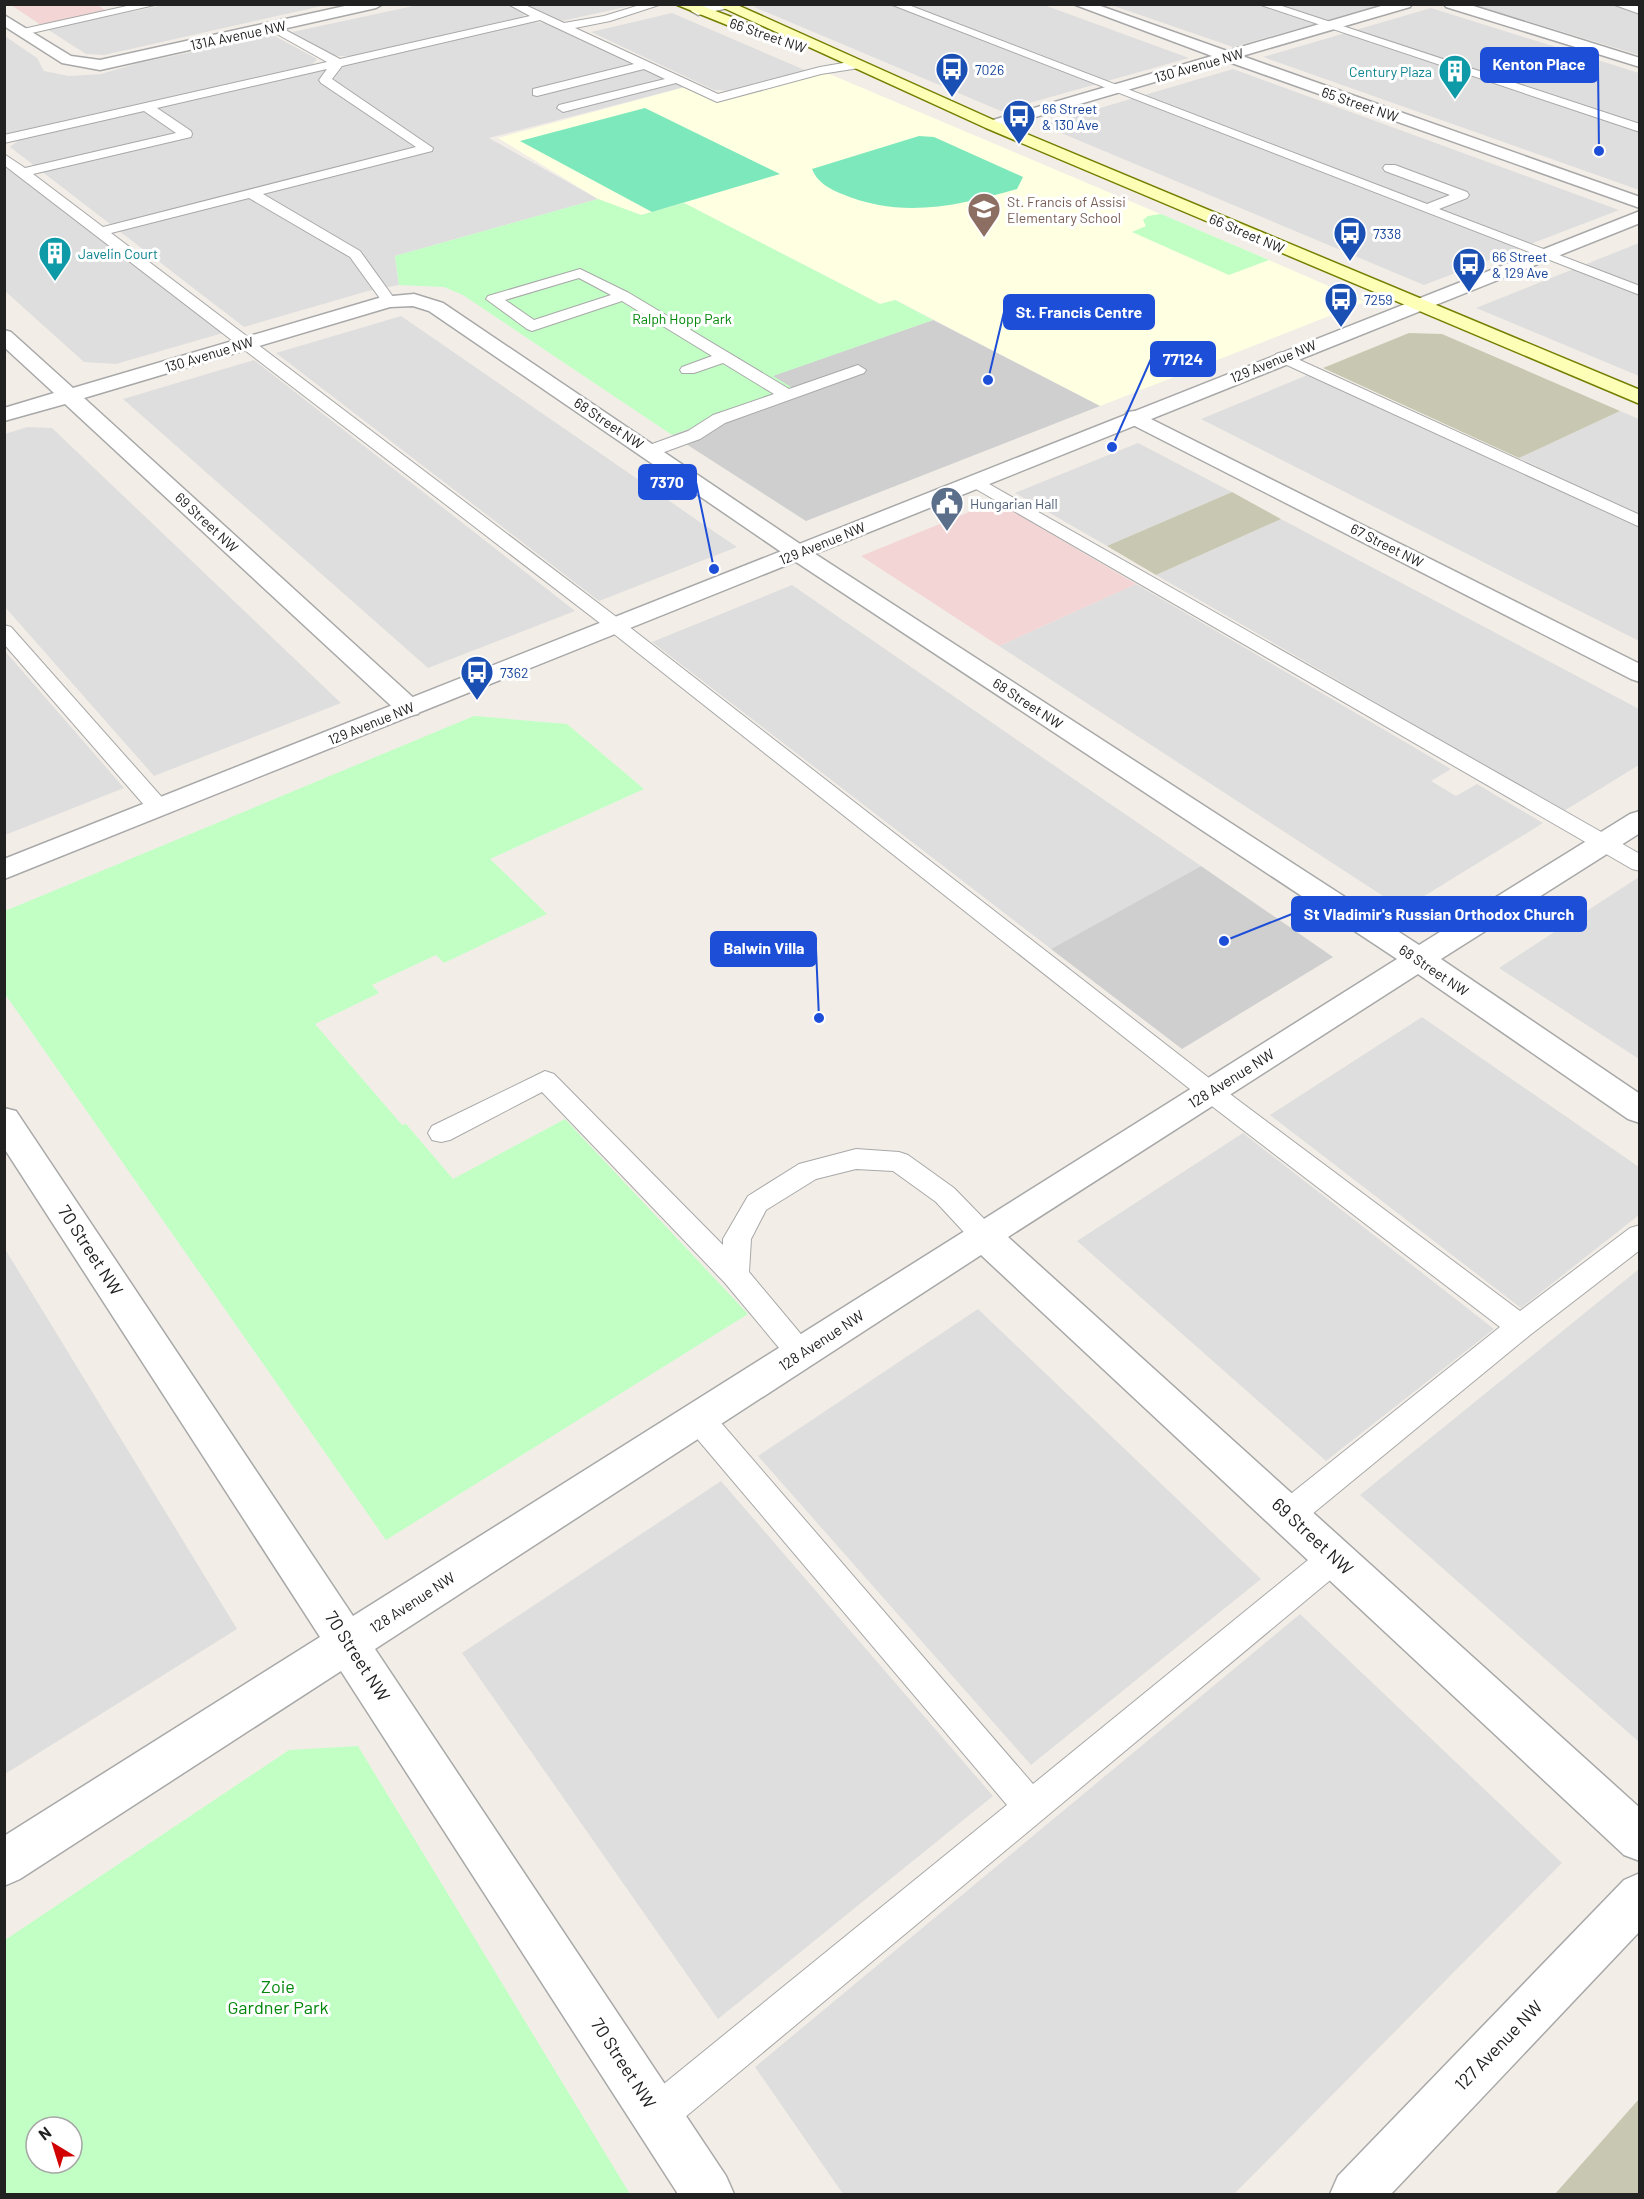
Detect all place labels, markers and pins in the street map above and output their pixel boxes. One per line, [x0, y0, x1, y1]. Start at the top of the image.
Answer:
callout: Kenton Place [1481, 48, 1598, 82]
bus stop icon: 7026 [934, 51, 970, 98]
building icon: Century Plaza [1437, 53, 1473, 100]
place label: 7026 [975, 61, 1004, 78]
place label: Century Plaza [1349, 63, 1432, 80]
bus stop icon: 66 Street & 130 Ave [1001, 98, 1037, 145]
place label: 66 Street & 130 Ave [1042, 100, 1099, 133]
school or university icon: St. Francis of Assisi Elementary School [966, 191, 1002, 238]
place label: St. Francis of Assisi Elementary School [1007, 193, 1126, 226]
bus stop icon: 7338 [1332, 215, 1368, 262]
place label: 7338 [1373, 225, 1401, 242]
building icon: Javelin Court [37, 235, 73, 282]
place label: Javelin Court [78, 245, 158, 262]
bus stop icon: 66 Street & 129 Ave [1451, 246, 1487, 293]
place label: 66 Street & 129 Ave [1492, 248, 1549, 281]
bus stop icon: 7259 [1323, 281, 1359, 328]
place label: 7259 [1364, 291, 1393, 308]
callout: St. Francis Centre [1004, 295, 1154, 329]
callout: 77124 [1151, 342, 1215, 376]
callout: 7370 [639, 465, 696, 499]
public building icon: Hungarian Hall [929, 485, 965, 532]
place label: Hungarian Hall [970, 495, 1058, 512]
bus stop icon: 7362 [459, 654, 495, 701]
place label: 7362 [500, 664, 529, 681]
callout: St Vladimir's Russian Orthodox Church [1292, 897, 1586, 931]
callout: Balwin Villa [711, 932, 816, 966]

